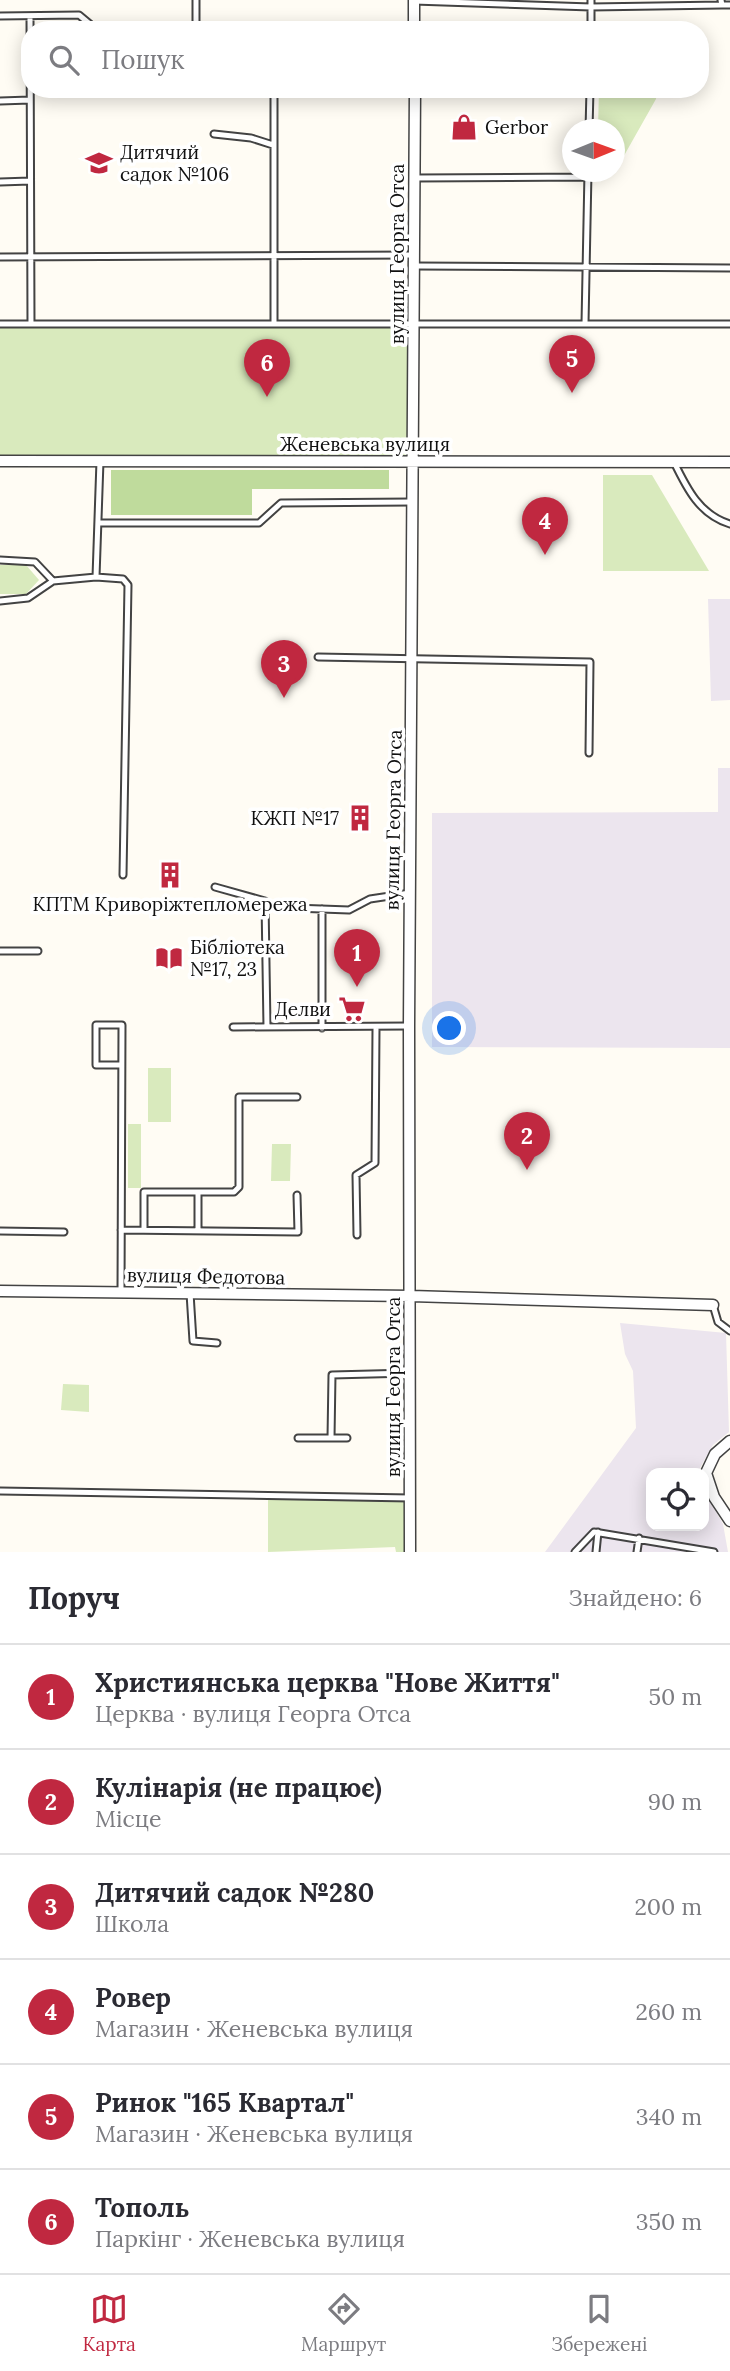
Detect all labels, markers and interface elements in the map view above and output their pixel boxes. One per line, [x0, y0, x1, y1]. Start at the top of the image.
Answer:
search box [21, 21, 709, 98]
icon: search [45, 41, 83, 79]
text: Пошук [101, 43, 185, 76]
shop icon: Gerbor [449, 112, 479, 142]
place label: Gerbor [485, 115, 549, 139]
north arrow [562, 119, 625, 182]
place label: Дитячий садок №106 [120, 140, 229, 186]
school or university icon: Дитячий садок №106 [84, 148, 114, 178]
street label: вулиця Георга Отса [385, 163, 409, 344]
pin: 5 [549, 335, 595, 393]
pin: 6 [244, 339, 290, 397]
street label: Женевська вулиця [280, 432, 450, 456]
pin: 4 [522, 497, 568, 555]
pin: 3 [261, 640, 307, 698]
street label: вулиця Георга Отса [379, 729, 407, 911]
building icon: КЖП №17 [345, 803, 375, 833]
place label: КЖП №17 [251, 806, 339, 830]
building icon: КПТМ Криворіжтепломережа [155, 860, 185, 890]
place label: КПТМ Криворіжтепломережа [33, 892, 308, 916]
pin: 1 [334, 929, 380, 987]
place label: Бібліотека №17, 23 [190, 935, 285, 981]
library icon: Бібліотека №17, 23 [154, 943, 184, 973]
supermarket icon: Делви [337, 994, 367, 1024]
place label: Делви [275, 997, 331, 1021]
your location [432, 1011, 466, 1045]
pin: 2 [504, 1112, 550, 1170]
street label: вулиця Федотова [127, 1263, 286, 1289]
street label: вулиця Георга Отса [381, 1296, 405, 1477]
map controls [646, 1468, 709, 1531]
button: locate [646, 1468, 709, 1531]
text: Поруч [28, 1579, 120, 1617]
text: Знайдено: 6 [568, 1583, 702, 1612]
text: Християнська церква "Нове Життя" [95, 1666, 560, 1699]
text: 1 [46, 1682, 56, 1711]
text: 50 m [649, 1682, 702, 1711]
text: Церква · вулиця Георга Отса [95, 1699, 411, 1728]
text: Кулінарія (не працює) [95, 1771, 382, 1804]
text: 2 [45, 1787, 57, 1816]
text: 90 m [648, 1787, 702, 1816]
text: Місце [95, 1804, 161, 1833]
text: Дитячий садок №280 [95, 1876, 374, 1909]
text: 3 [45, 1892, 57, 1921]
text: 200 m [634, 1892, 702, 1921]
text: Школа [95, 1909, 169, 1938]
text: Ровер [95, 1981, 171, 2014]
text: 4 [45, 1997, 57, 2026]
text: 260 m [635, 1997, 702, 2026]
text: Магазин · Женевська вулиця [95, 2014, 413, 2043]
text: Ринок "165 Квартал" [95, 2086, 354, 2119]
text: 5 [45, 2102, 57, 2131]
text: 340 m [636, 2102, 702, 2131]
text: Магазин · Женевська вулиця [95, 2119, 413, 2148]
text: Тополь [95, 2191, 189, 2224]
text: 6 [44, 2207, 58, 2236]
text: 350 m [636, 2207, 702, 2236]
text: Паркінг · Женевська вулиця [95, 2224, 405, 2253]
tab: Карта [83, 2290, 136, 2356]
tab: Маршрут [301, 2290, 386, 2356]
tab: Збережені [551, 2290, 647, 2356]

